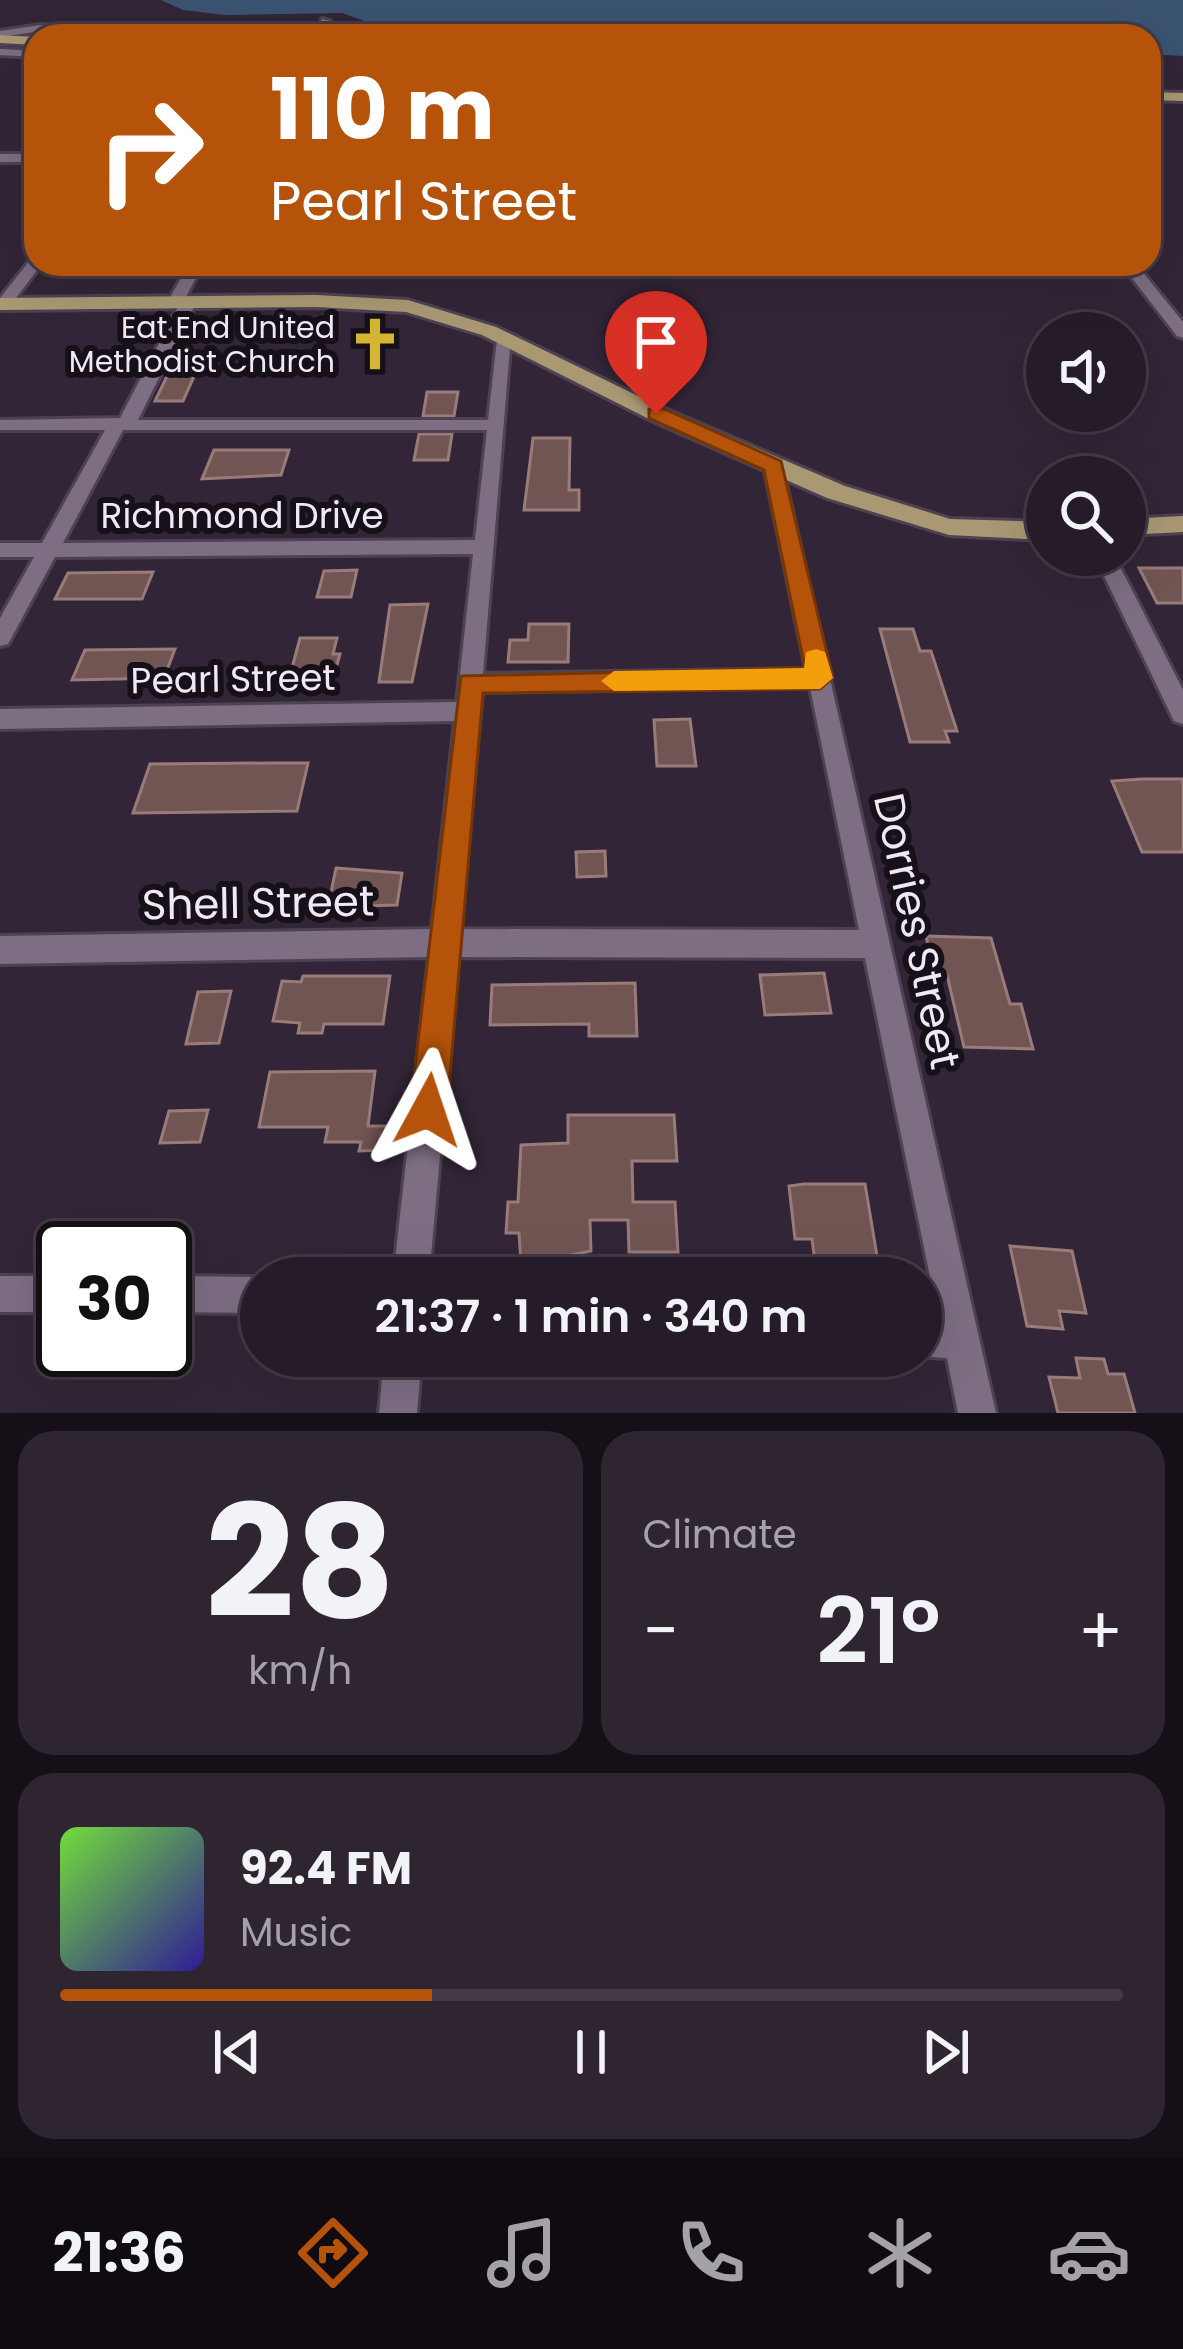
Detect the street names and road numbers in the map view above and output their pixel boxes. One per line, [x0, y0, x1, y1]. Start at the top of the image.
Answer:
street label: Richmond Drive [101, 490, 384, 541]
street label: Pearl Street [130, 652, 336, 706]
street label: Dorries Street [859, 788, 975, 1074]
street label: Shell Street [141, 871, 375, 935]

